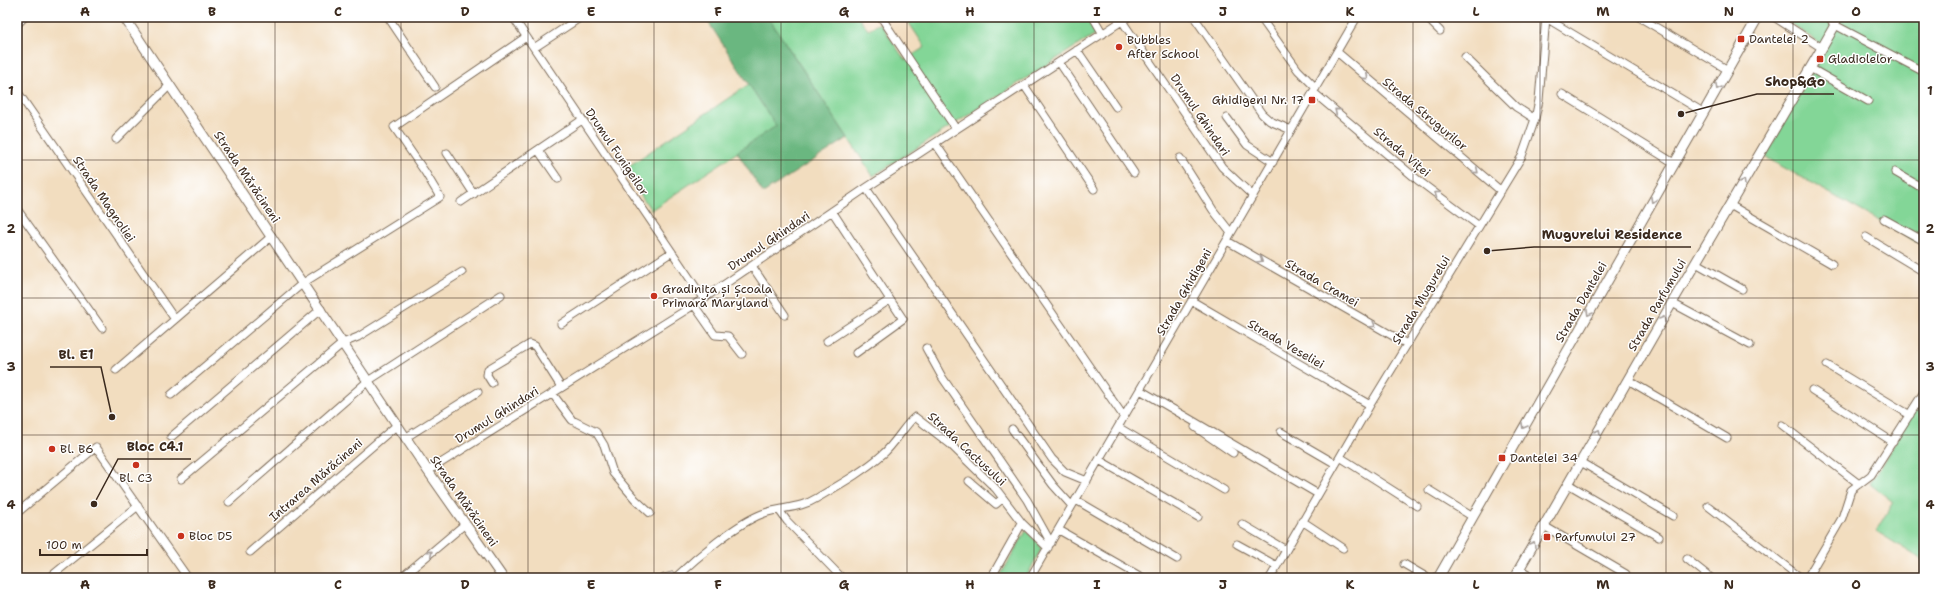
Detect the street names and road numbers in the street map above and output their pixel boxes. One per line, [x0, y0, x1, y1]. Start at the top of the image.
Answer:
street label: Drumul Ghindari [1167, 71, 1233, 159]
street label: Strada Strugurilor [1379, 74, 1471, 154]
street label: Drumul Funigeilor [582, 105, 652, 199]
street label: Strada Viței [1370, 124, 1434, 180]
street label: Strada Mărăcineni [210, 128, 284, 226]
street label: Strada Magnoliei [69, 153, 139, 245]
street label: Drumul Ghindari [725, 208, 813, 274]
street label: Strada Ghidigeni [1153, 246, 1215, 338]
street label: Strada Mugurelui [1388, 253, 1454, 347]
street label: Strada Cramei [1282, 255, 1362, 311]
street label: Strada Parfumului [1624, 256, 1690, 354]
street label: Strada Dantelei [1551, 259, 1611, 345]
street label: Strada Veseliei [1245, 316, 1327, 372]
street label: Drumul Ghindari [452, 383, 542, 447]
street label: Strada Cactusului [924, 409, 1010, 489]
street label: Intrarea Mărăcineni [266, 435, 366, 525]
street label: Strada Mărăcineni [427, 452, 501, 550]

